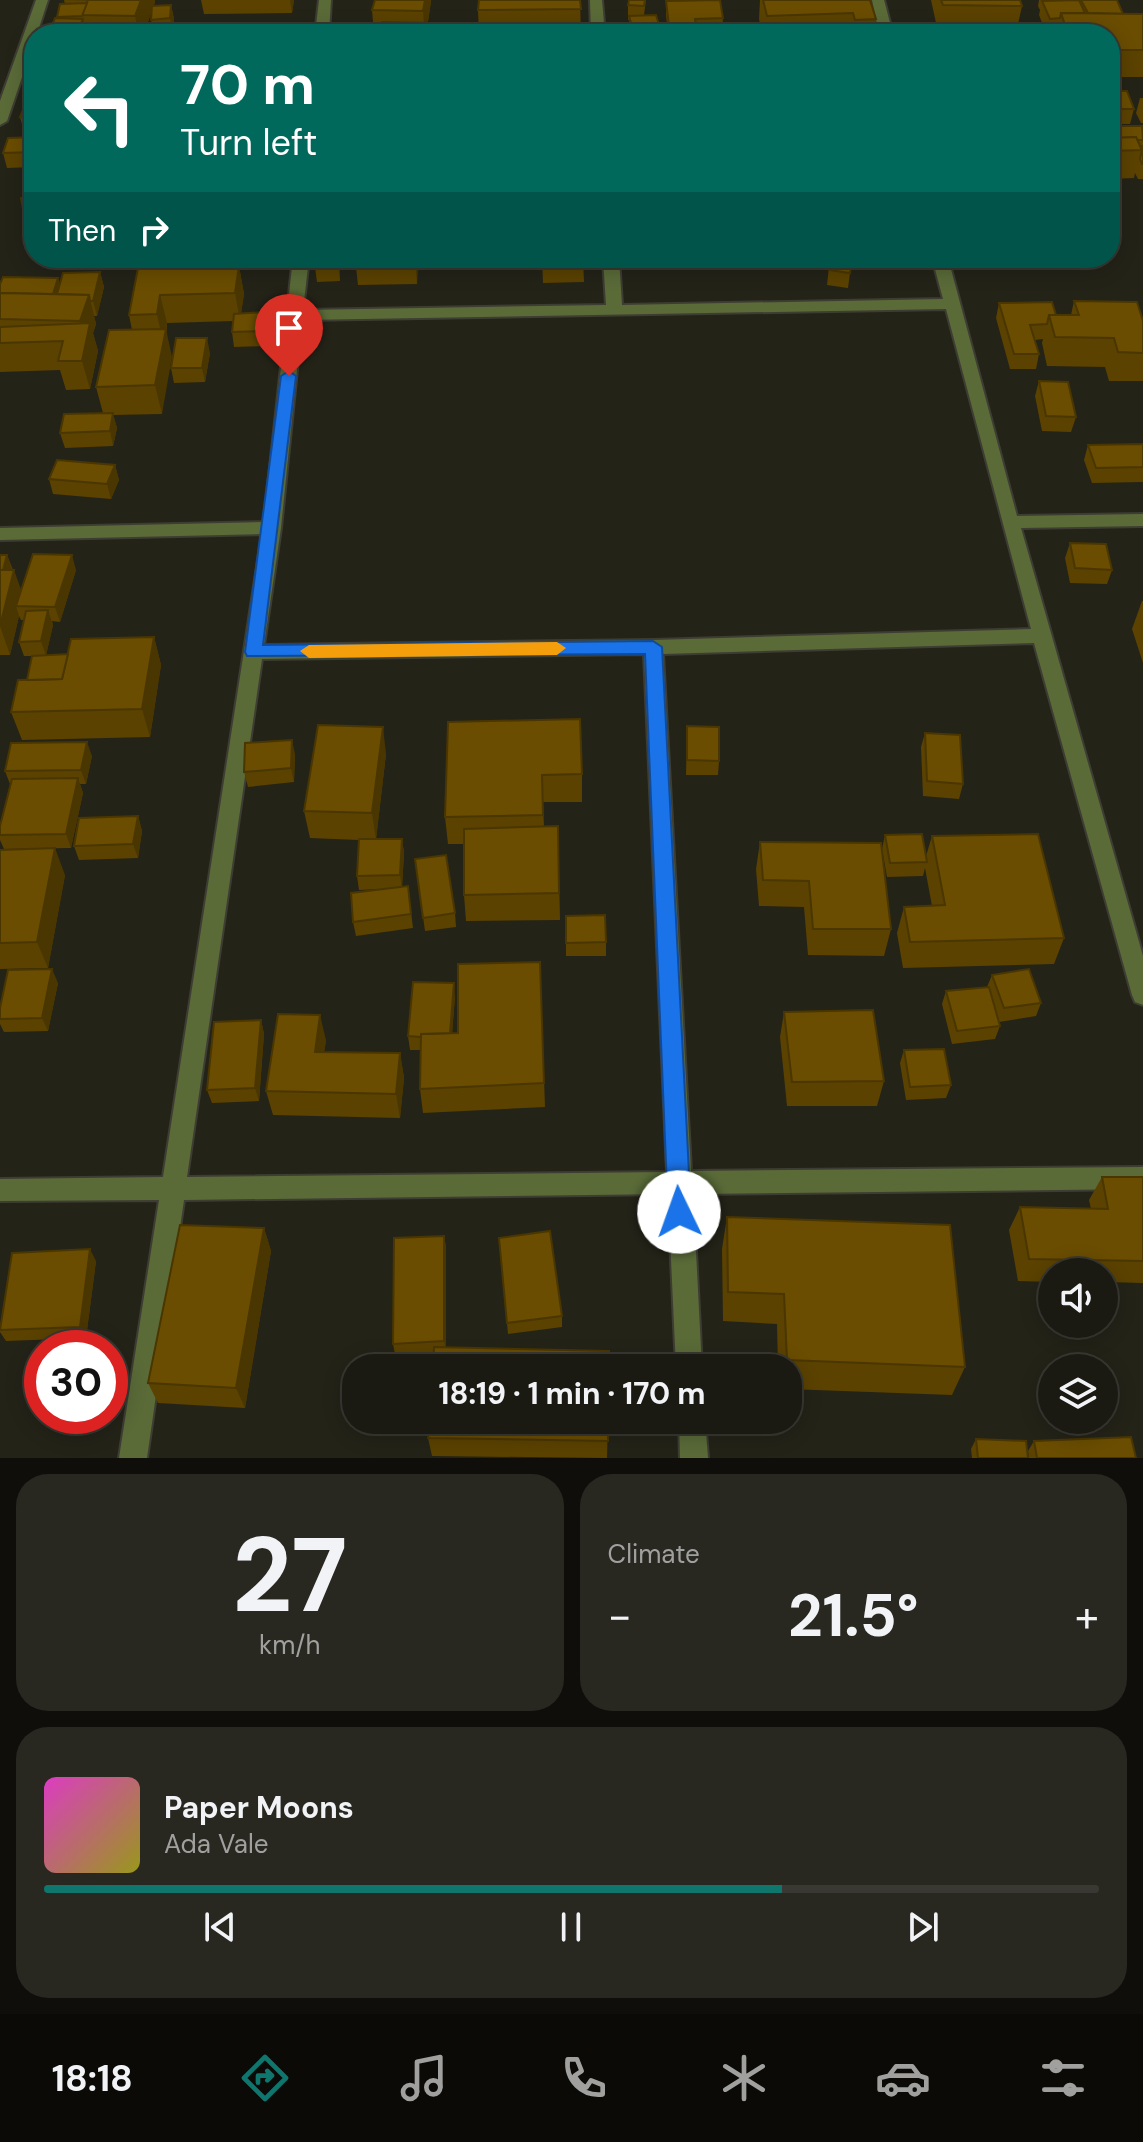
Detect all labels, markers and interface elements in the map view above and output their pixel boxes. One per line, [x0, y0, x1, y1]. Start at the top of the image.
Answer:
text: 70 m [180, 48, 315, 121]
icon: left [48, 56, 152, 160]
text: Turn left [180, 119, 317, 166]
icon: right [132, 208, 176, 252]
text: Then [48, 211, 116, 250]
pin [255, 294, 323, 376]
icon: arrive [267, 306, 311, 350]
position arrow [637, 1170, 721, 1254]
map controls [1038, 1258, 1118, 1434]
button: sound [1038, 1258, 1118, 1338]
speed limit sign: 30 [24, 1330, 128, 1434]
button: layers [1038, 1354, 1118, 1434]
text: 18:19 · 1 min · 170 m [438, 1374, 706, 1413]
text: 27 [232, 1508, 347, 1643]
text: Climate [608, 1537, 700, 1571]
text: 21.5° [788, 1576, 919, 1655]
text: − [608, 1587, 632, 1645]
text: + [1075, 1587, 1099, 1645]
text: km/h [259, 1628, 320, 1662]
text: Paper Moons [164, 1788, 354, 1827]
text: Ada Vale [164, 1827, 269, 1861]
icon: previous [198, 1905, 242, 1949]
icon: pause [549, 1905, 593, 1949]
icon: next [901, 1905, 945, 1949]
icon: directions [237, 2050, 293, 2106]
icon: music [396, 2050, 452, 2106]
icon: phone [556, 2050, 612, 2106]
icon: climate [716, 2050, 772, 2106]
icon: car [875, 2050, 931, 2106]
icon: filters [1035, 2050, 1091, 2106]
text: 18:18 [52, 2055, 133, 2102]

